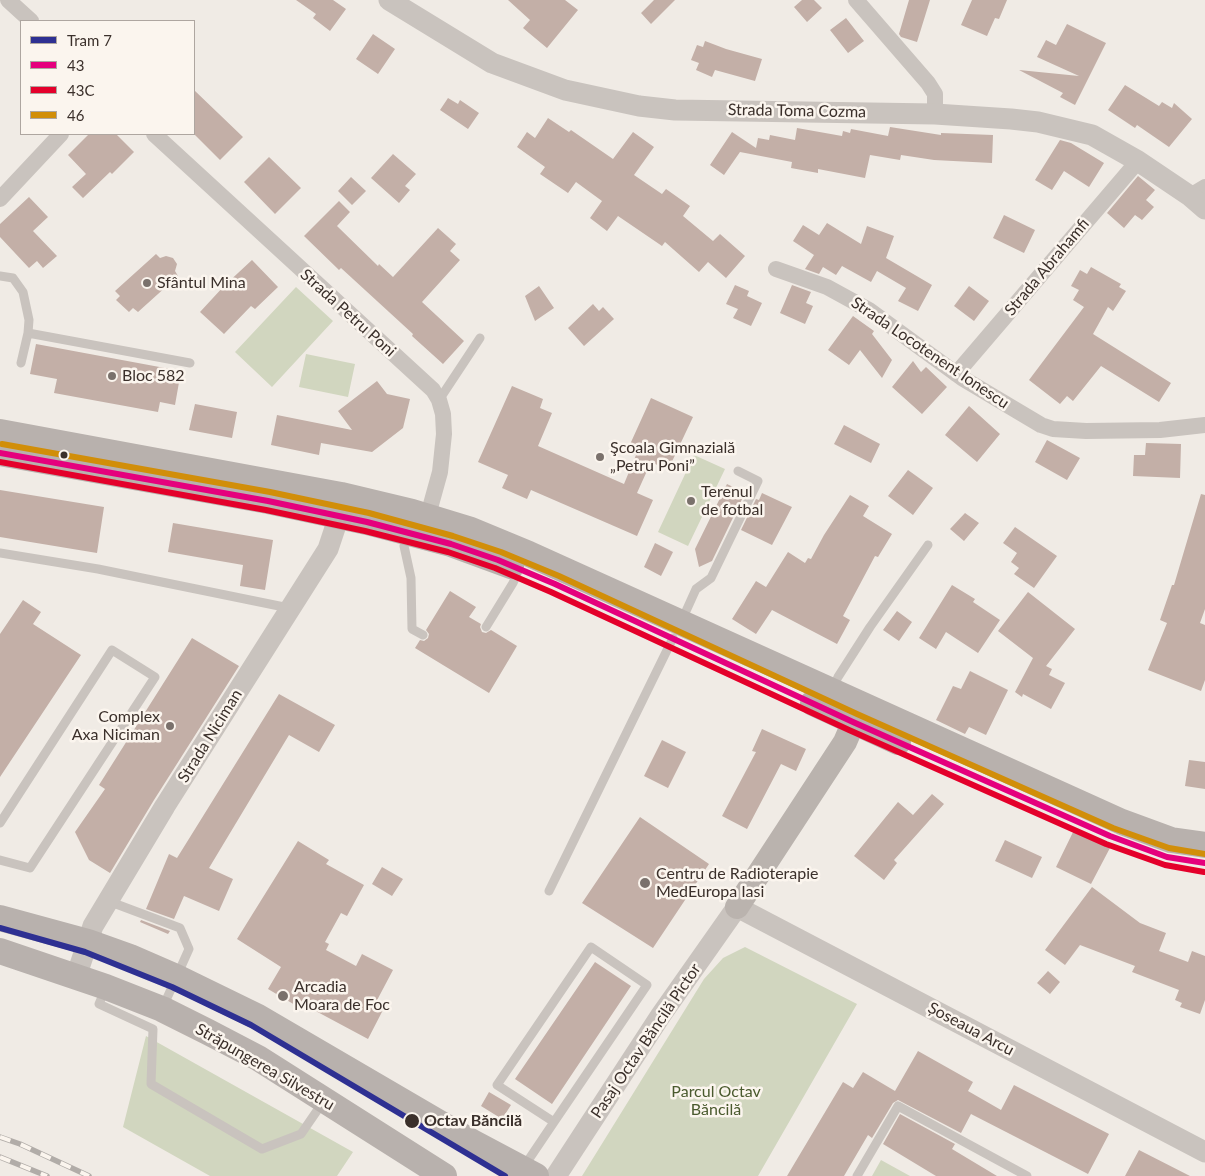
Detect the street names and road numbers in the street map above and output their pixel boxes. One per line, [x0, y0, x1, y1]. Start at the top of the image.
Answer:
street label: Strada Toma Cozma [728, 100, 866, 122]
street label: Strada Abrahamfi [1001, 214, 1093, 320]
street label: Strada Petru Poni [296, 265, 400, 361]
street label: Strada Locotenent Ionescu [847, 293, 1013, 413]
street label: Strada Niciman [174, 686, 246, 786]
street label: Pasaj Octav Băncilă Pictor [587, 960, 705, 1122]
street label: Șoseaua Arcu [925, 998, 1017, 1060]
street label: Străpungerea Silvestru [192, 1019, 338, 1115]

